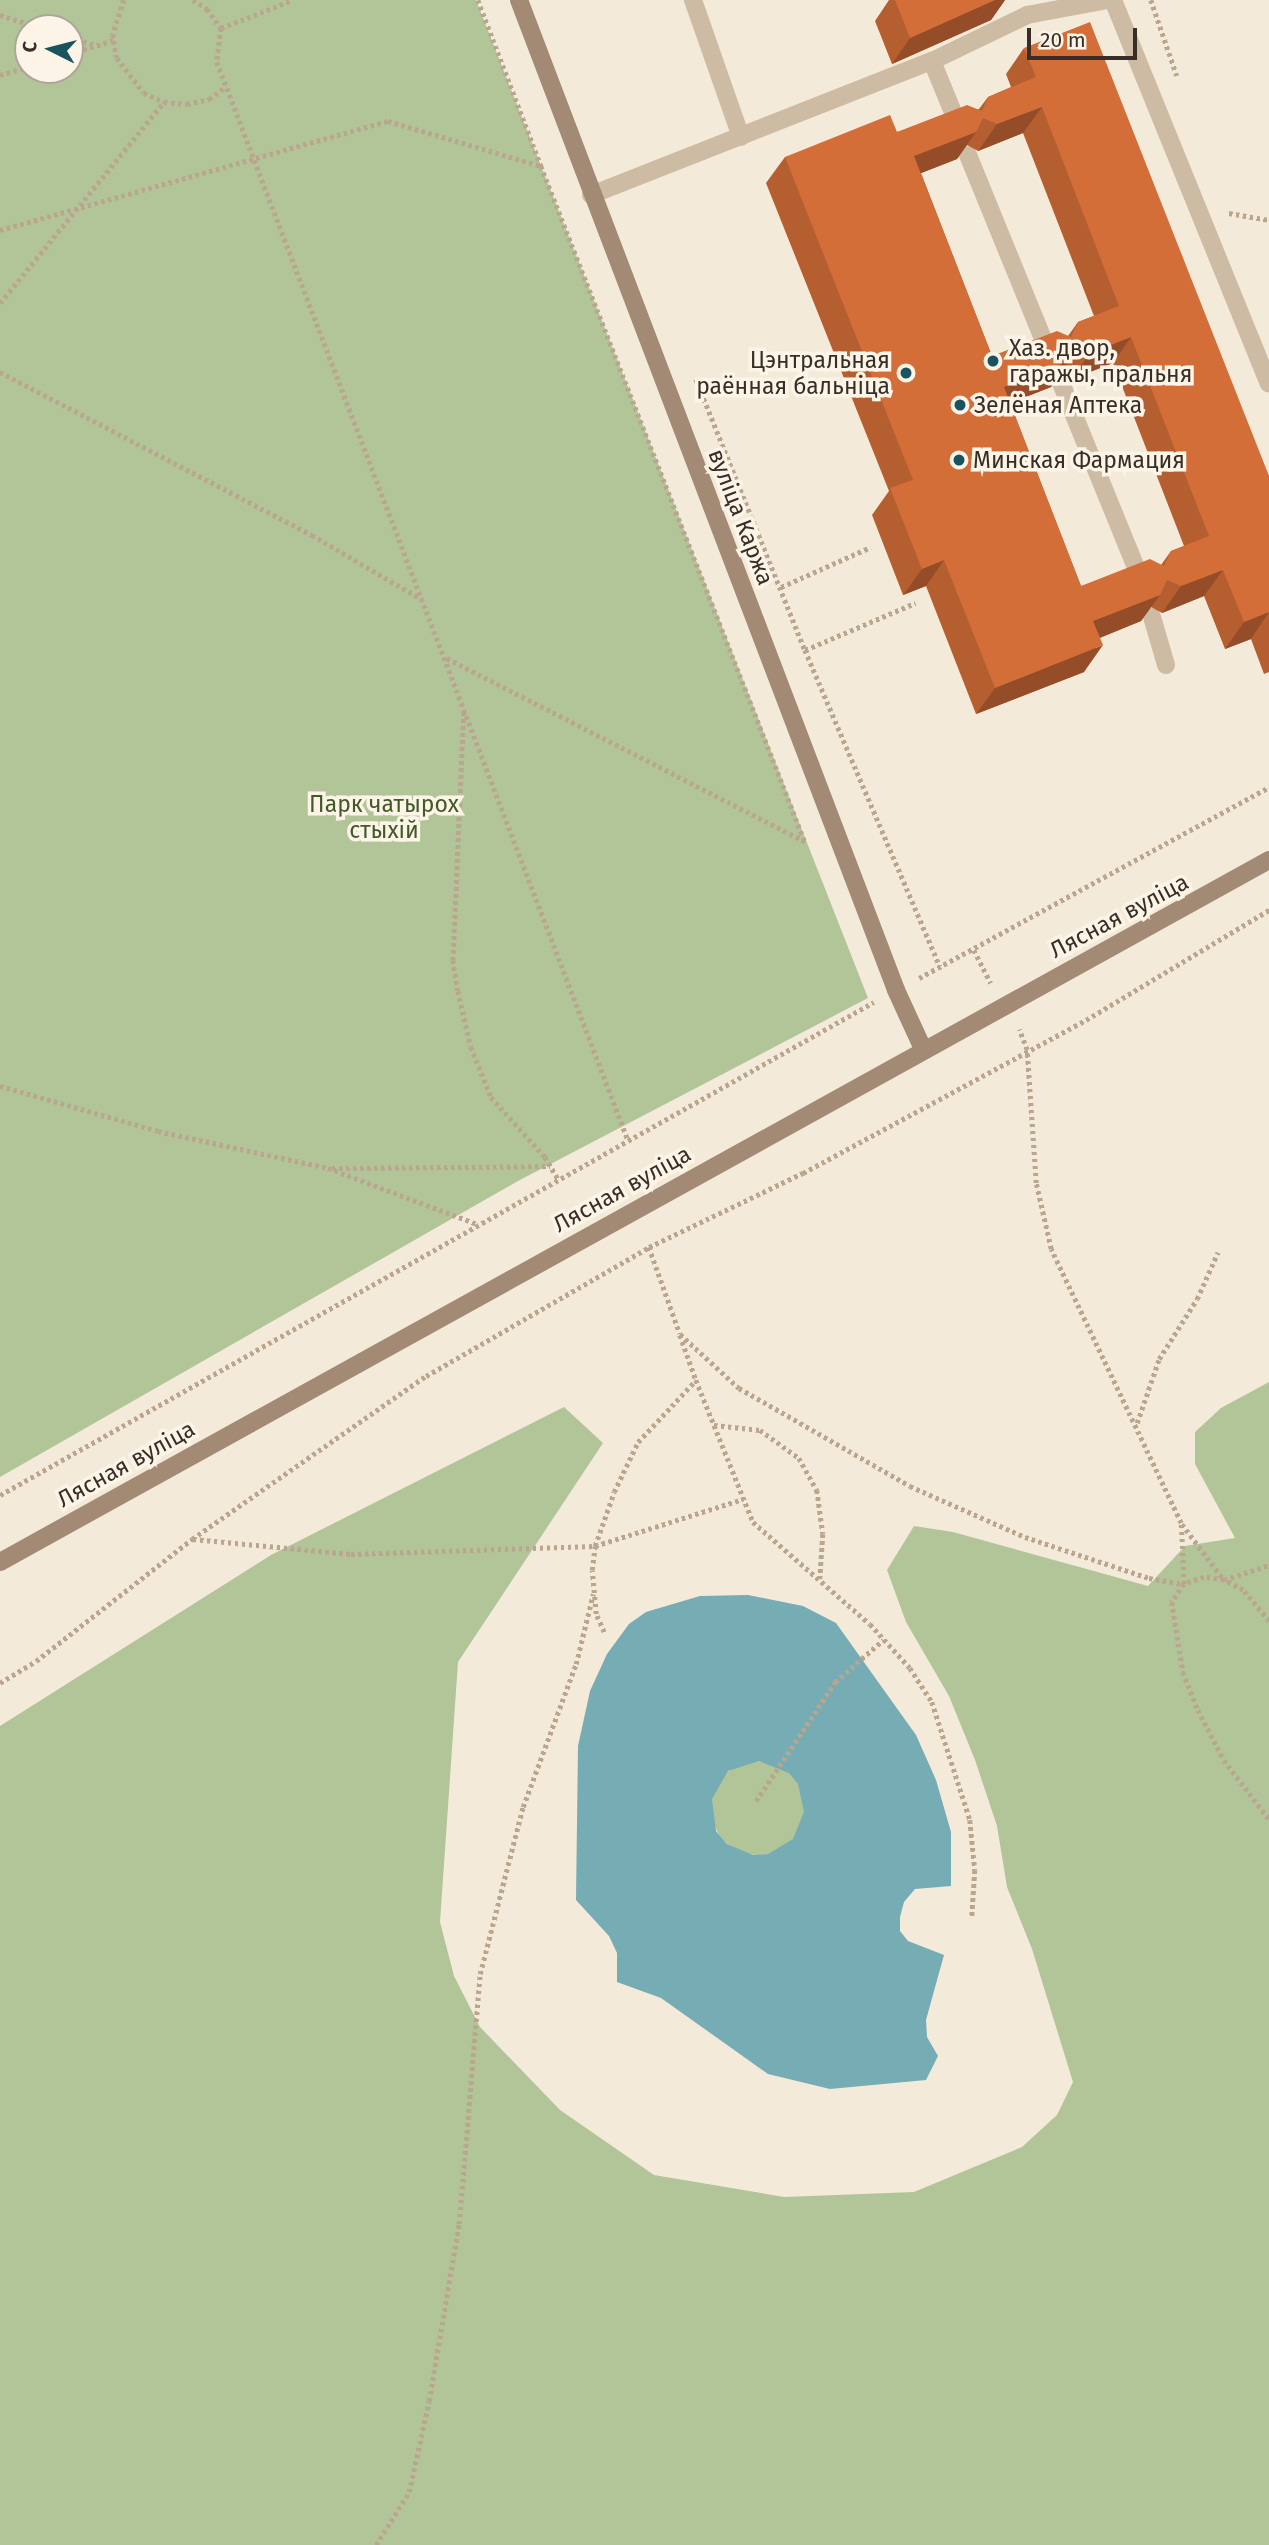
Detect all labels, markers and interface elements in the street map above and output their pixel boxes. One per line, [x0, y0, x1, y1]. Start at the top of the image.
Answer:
north arrow [14, 14, 84, 84]
scale bar [1031, 14, 1141, 58]
text: 20 m [1040, 27, 1086, 53]
text: С [18, 40, 42, 54]
place label: Хаз. двор, гаражы, пральня [1009, 334, 1192, 388]
place label: Цэнтральная раённая бальніца [696, 346, 890, 400]
marker: Хаз. двор, гаражы, пральня [983, 351, 1003, 371]
marker: Цэнтральная раённая бальніца [896, 363, 916, 383]
place label: Зелёная Аптека [974, 391, 1142, 419]
marker: Зелёная Аптека [952, 397, 968, 413]
street label: вуліца Каржа [702, 445, 780, 589]
place label: Минская Фармация [973, 446, 1185, 474]
marker: Минская Фармация [951, 452, 967, 468]
park label: Парк чатырох стыхій [309, 790, 459, 844]
street label: Лясная вуліца [1045, 868, 1193, 964]
street label: Лясная вуліца [548, 1140, 696, 1238]
street label: Лясная вуліца [52, 1415, 200, 1513]

